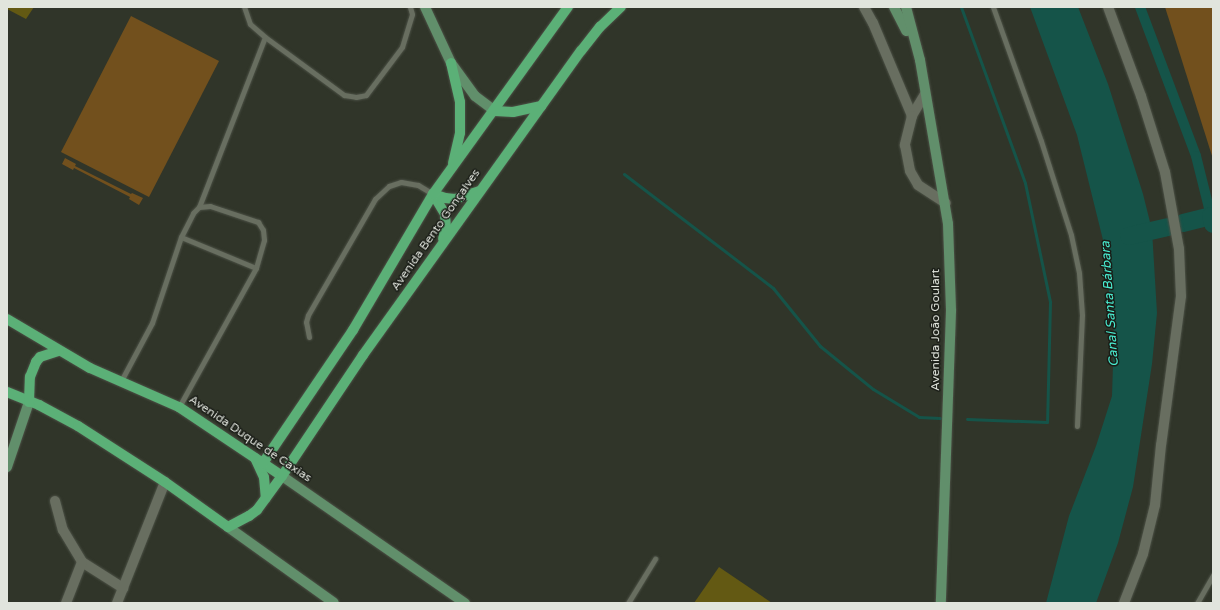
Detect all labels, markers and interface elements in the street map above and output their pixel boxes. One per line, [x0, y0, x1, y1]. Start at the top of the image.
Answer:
street label: Avenida Bento Gonçalves [388, 166, 484, 294]
water label: Canal Santa Bárbara [1098, 241, 1122, 367]
street label: Avenida João Goulart [929, 269, 943, 391]
street label: Avenida Duque de Caxias [186, 393, 314, 485]

